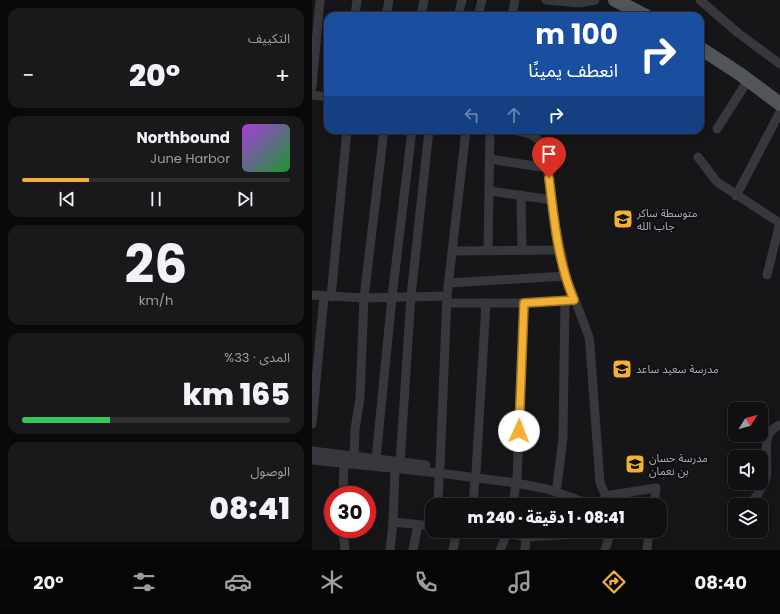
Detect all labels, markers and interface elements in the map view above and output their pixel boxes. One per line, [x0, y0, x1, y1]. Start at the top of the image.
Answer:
text: 100 m [535, 15, 618, 54]
icon: right [632, 28, 684, 80]
text: التكييف [248, 29, 290, 48]
text: 20° [129, 54, 180, 97]
text: انعطف يمينًا [528, 58, 618, 83]
text: − [22, 60, 34, 91]
text: + [275, 60, 290, 91]
icon: left [461, 104, 483, 126]
icon: ahead [503, 104, 525, 126]
icon: right [545, 104, 567, 126]
text: Northbound [136, 127, 230, 148]
pin [532, 137, 566, 178]
icon: arrive [538, 143, 560, 165]
text: June Harbor [150, 149, 230, 168]
icon: previous [56, 188, 78, 210]
icon: pause [145, 188, 167, 210]
icon: next [234, 188, 256, 210]
place label: متوسطة ساكر جاب الله [636, 205, 698, 234]
school or university icon: متوسطة ساكر جاب الله [612, 208, 634, 230]
text: 26 [125, 228, 187, 301]
text: km/h [139, 291, 173, 310]
text: المدى · 33% [224, 348, 290, 367]
school or university icon: مدرسة سعيد ساعد [611, 358, 633, 380]
place label: مدرسة سعيد ساعد [636, 361, 719, 377]
text: 165 km [183, 373, 290, 416]
north arrow [728, 402, 768, 442]
map controls [728, 402, 768, 538]
position arrow [498, 410, 540, 452]
place label: مدرسة حسان بن نعمان [649, 450, 708, 479]
button: sound [728, 450, 768, 490]
school or university icon: مدرسة حسان بن نعمان [624, 453, 646, 475]
text: الوصول [250, 462, 290, 481]
speed limit sign: 30 [324, 486, 376, 538]
text: 08:41 [209, 487, 290, 530]
button: layers [728, 498, 768, 538]
text: 08:41 · 1 دقيقة · 240 m [467, 507, 625, 528]
icon: filters [130, 568, 158, 596]
icon: car [224, 568, 252, 596]
icon: climate [318, 568, 346, 596]
icon: phone [412, 568, 440, 596]
icon: music [506, 568, 534, 596]
icon: directions [600, 568, 628, 596]
text: 20° [33, 570, 64, 595]
text: 08:40 [695, 570, 747, 595]

